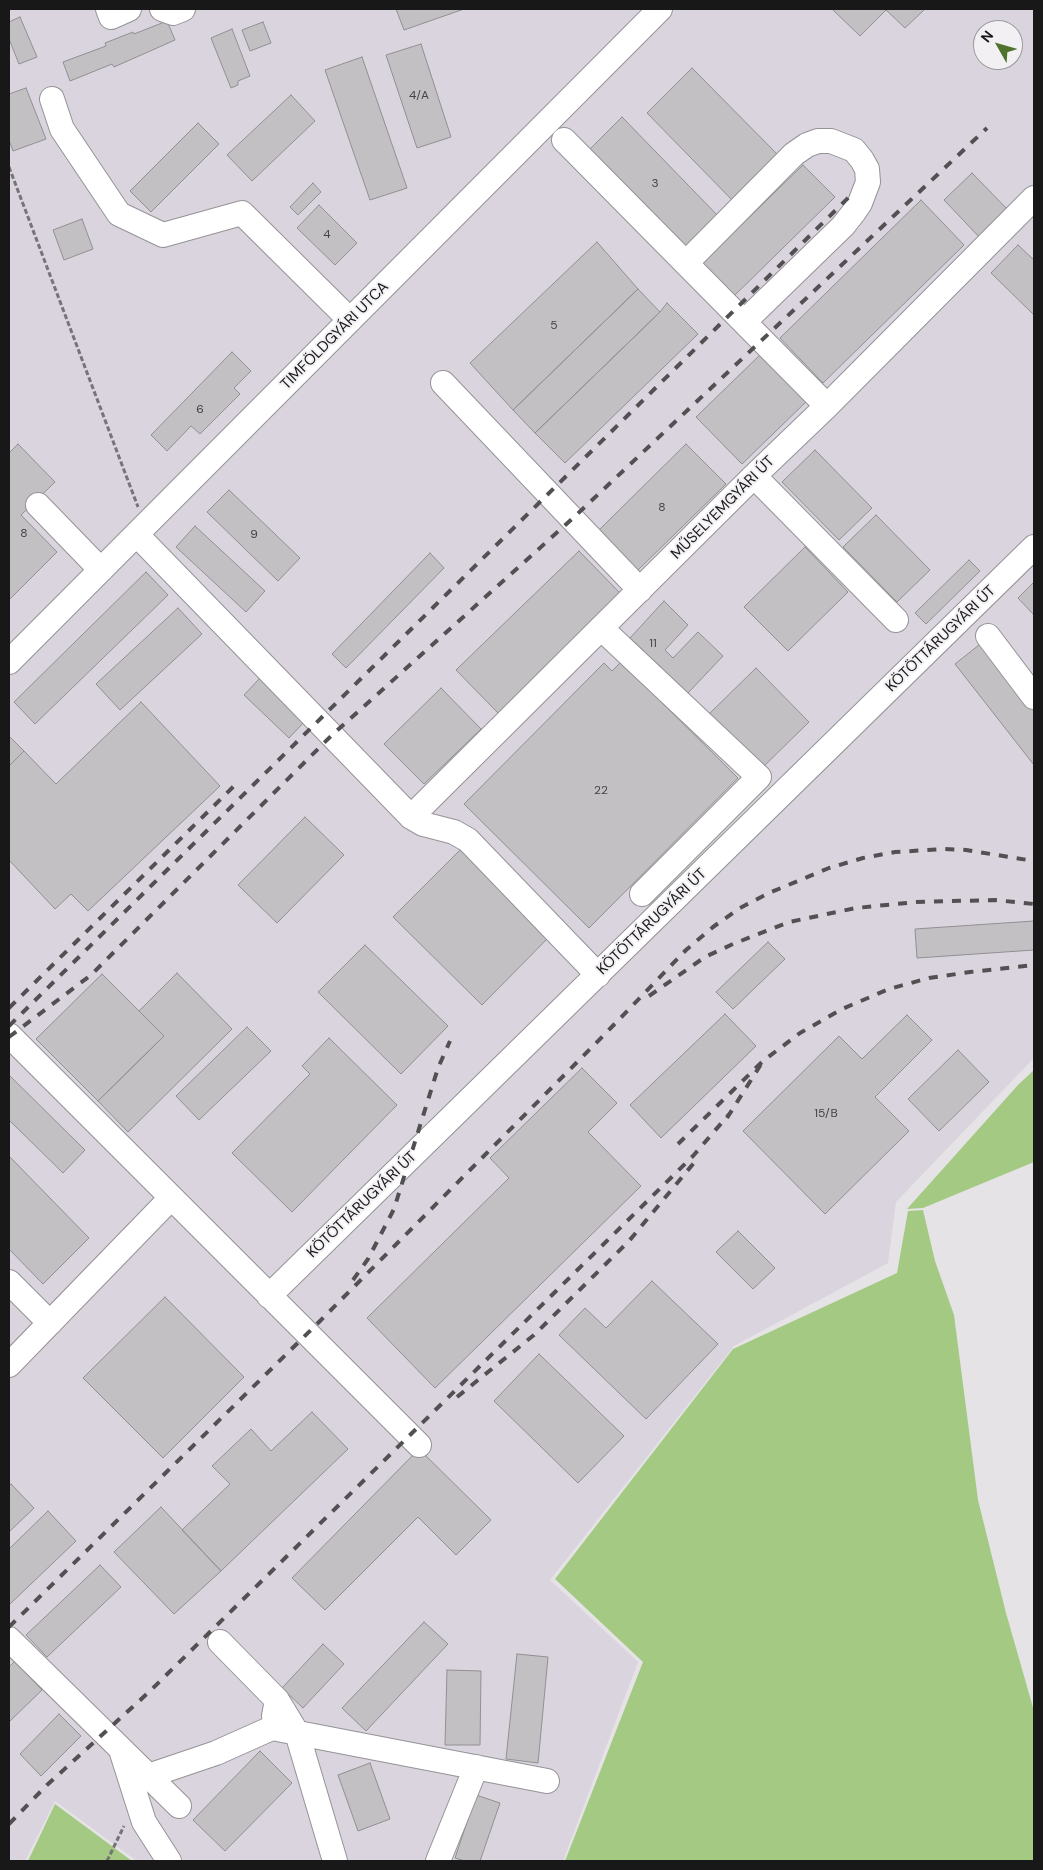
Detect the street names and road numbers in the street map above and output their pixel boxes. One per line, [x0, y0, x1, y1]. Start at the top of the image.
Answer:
street label: TIMFÖLDGYÁRI UTCA [277, 278, 393, 394]
street label: MŰSELYEMGYÁRI ÚT [668, 453, 778, 563]
street label: KÖTÖTTÁRUGYÁRI ÚT [882, 582, 1000, 696]
street label: KÖTÖTTÁRUGYÁRI ÚT [593, 865, 711, 979]
street label: KÖTÖTTÁRUGYÁRI ÚT [303, 1148, 421, 1262]

